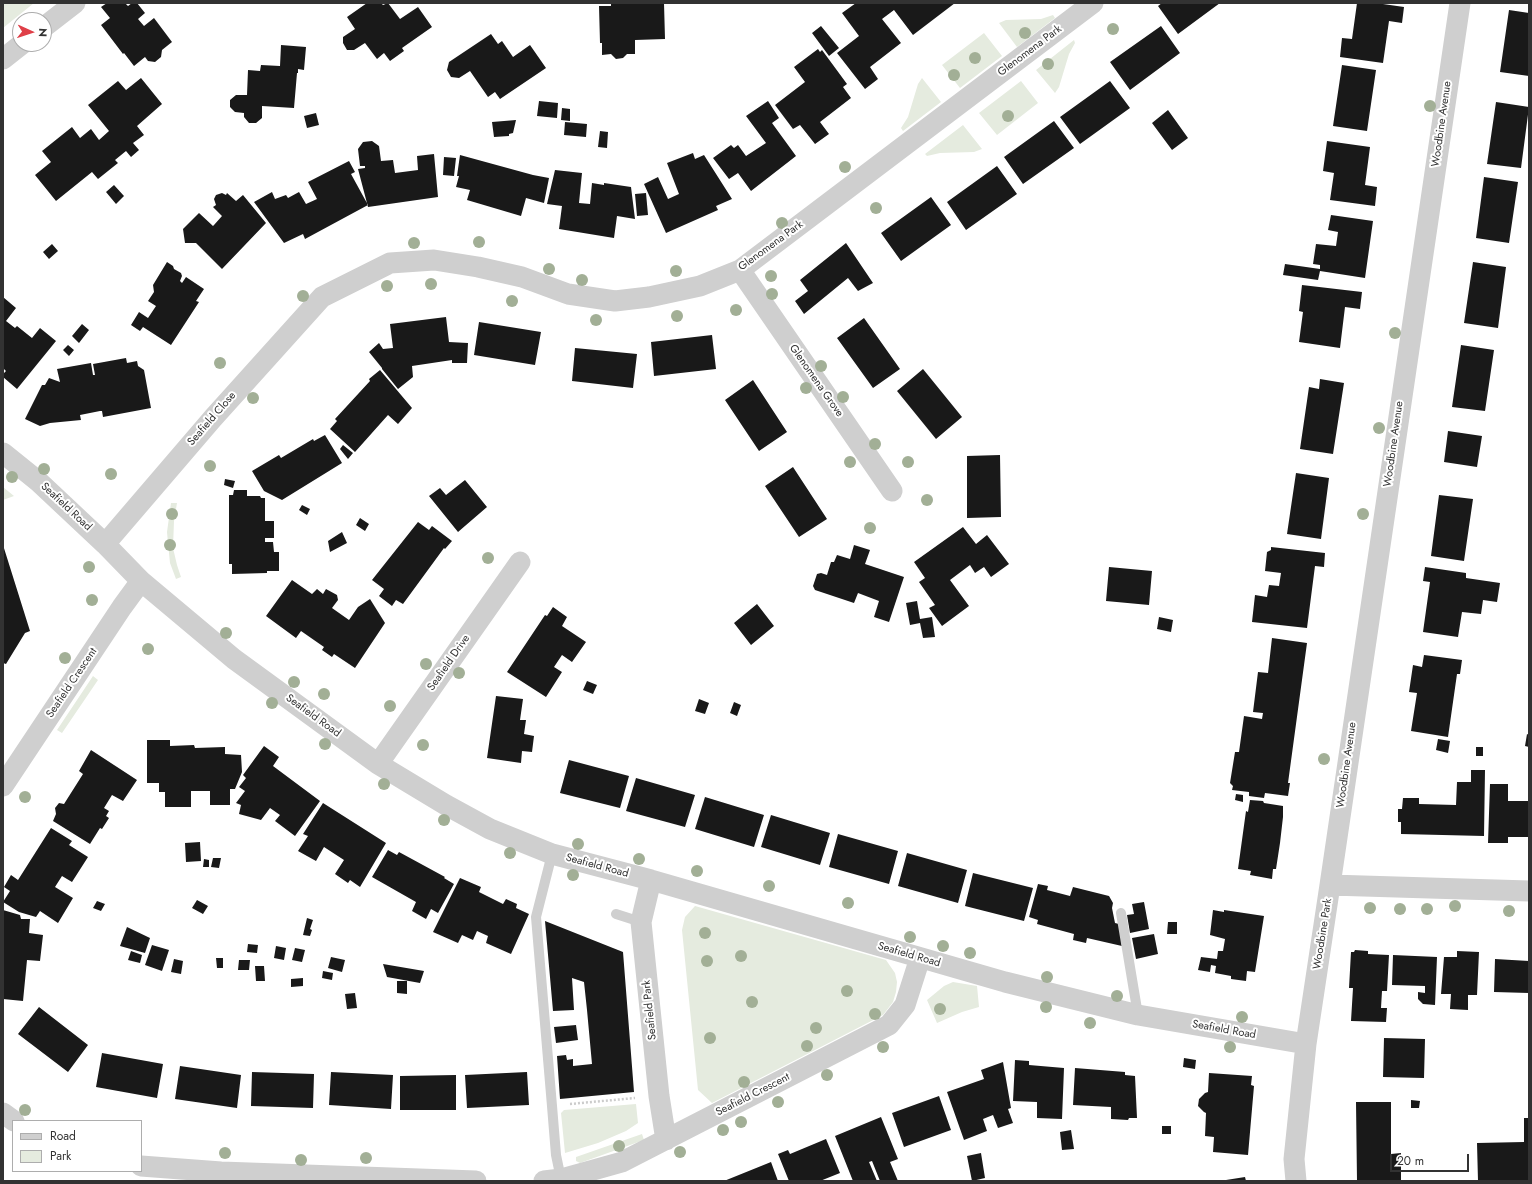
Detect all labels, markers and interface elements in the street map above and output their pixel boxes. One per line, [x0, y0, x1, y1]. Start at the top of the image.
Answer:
north arrow [12, 12, 52, 52]
street label: Glenomena Park [995, 23, 1065, 79]
text: N [35, 28, 51, 37]
street label: Woodbine Avenue [1429, 80, 1455, 168]
street label: Glenomena Park [736, 218, 806, 274]
street label: Glenomena Grove [786, 342, 846, 420]
street label: Seafield Close [185, 389, 239, 449]
street label: Woodbine Avenue [1381, 400, 1407, 488]
street label: Seafield Road [38, 480, 94, 534]
street label: Seafield Drive [425, 633, 473, 693]
street label: Seafield Crescent [44, 646, 100, 720]
street label: Seafield Road [283, 692, 343, 740]
street label: Woodbine Avenue [1334, 721, 1360, 809]
street label: Seafield Road [564, 851, 630, 881]
street label: Woodbine Park [1311, 898, 1335, 970]
street label: Seafield Road [876, 940, 942, 970]
street label: Seafield Park [640, 979, 660, 1041]
street label: Seafield Road [1191, 1018, 1257, 1042]
street label: Seafield Crescent [714, 1071, 792, 1119]
legend [12, 1120, 142, 1172]
text: Road [50, 1127, 76, 1145]
scale bar [1392, 1146, 1471, 1172]
text: Park [50, 1147, 71, 1165]
text: 20 m [1397, 1152, 1424, 1170]

